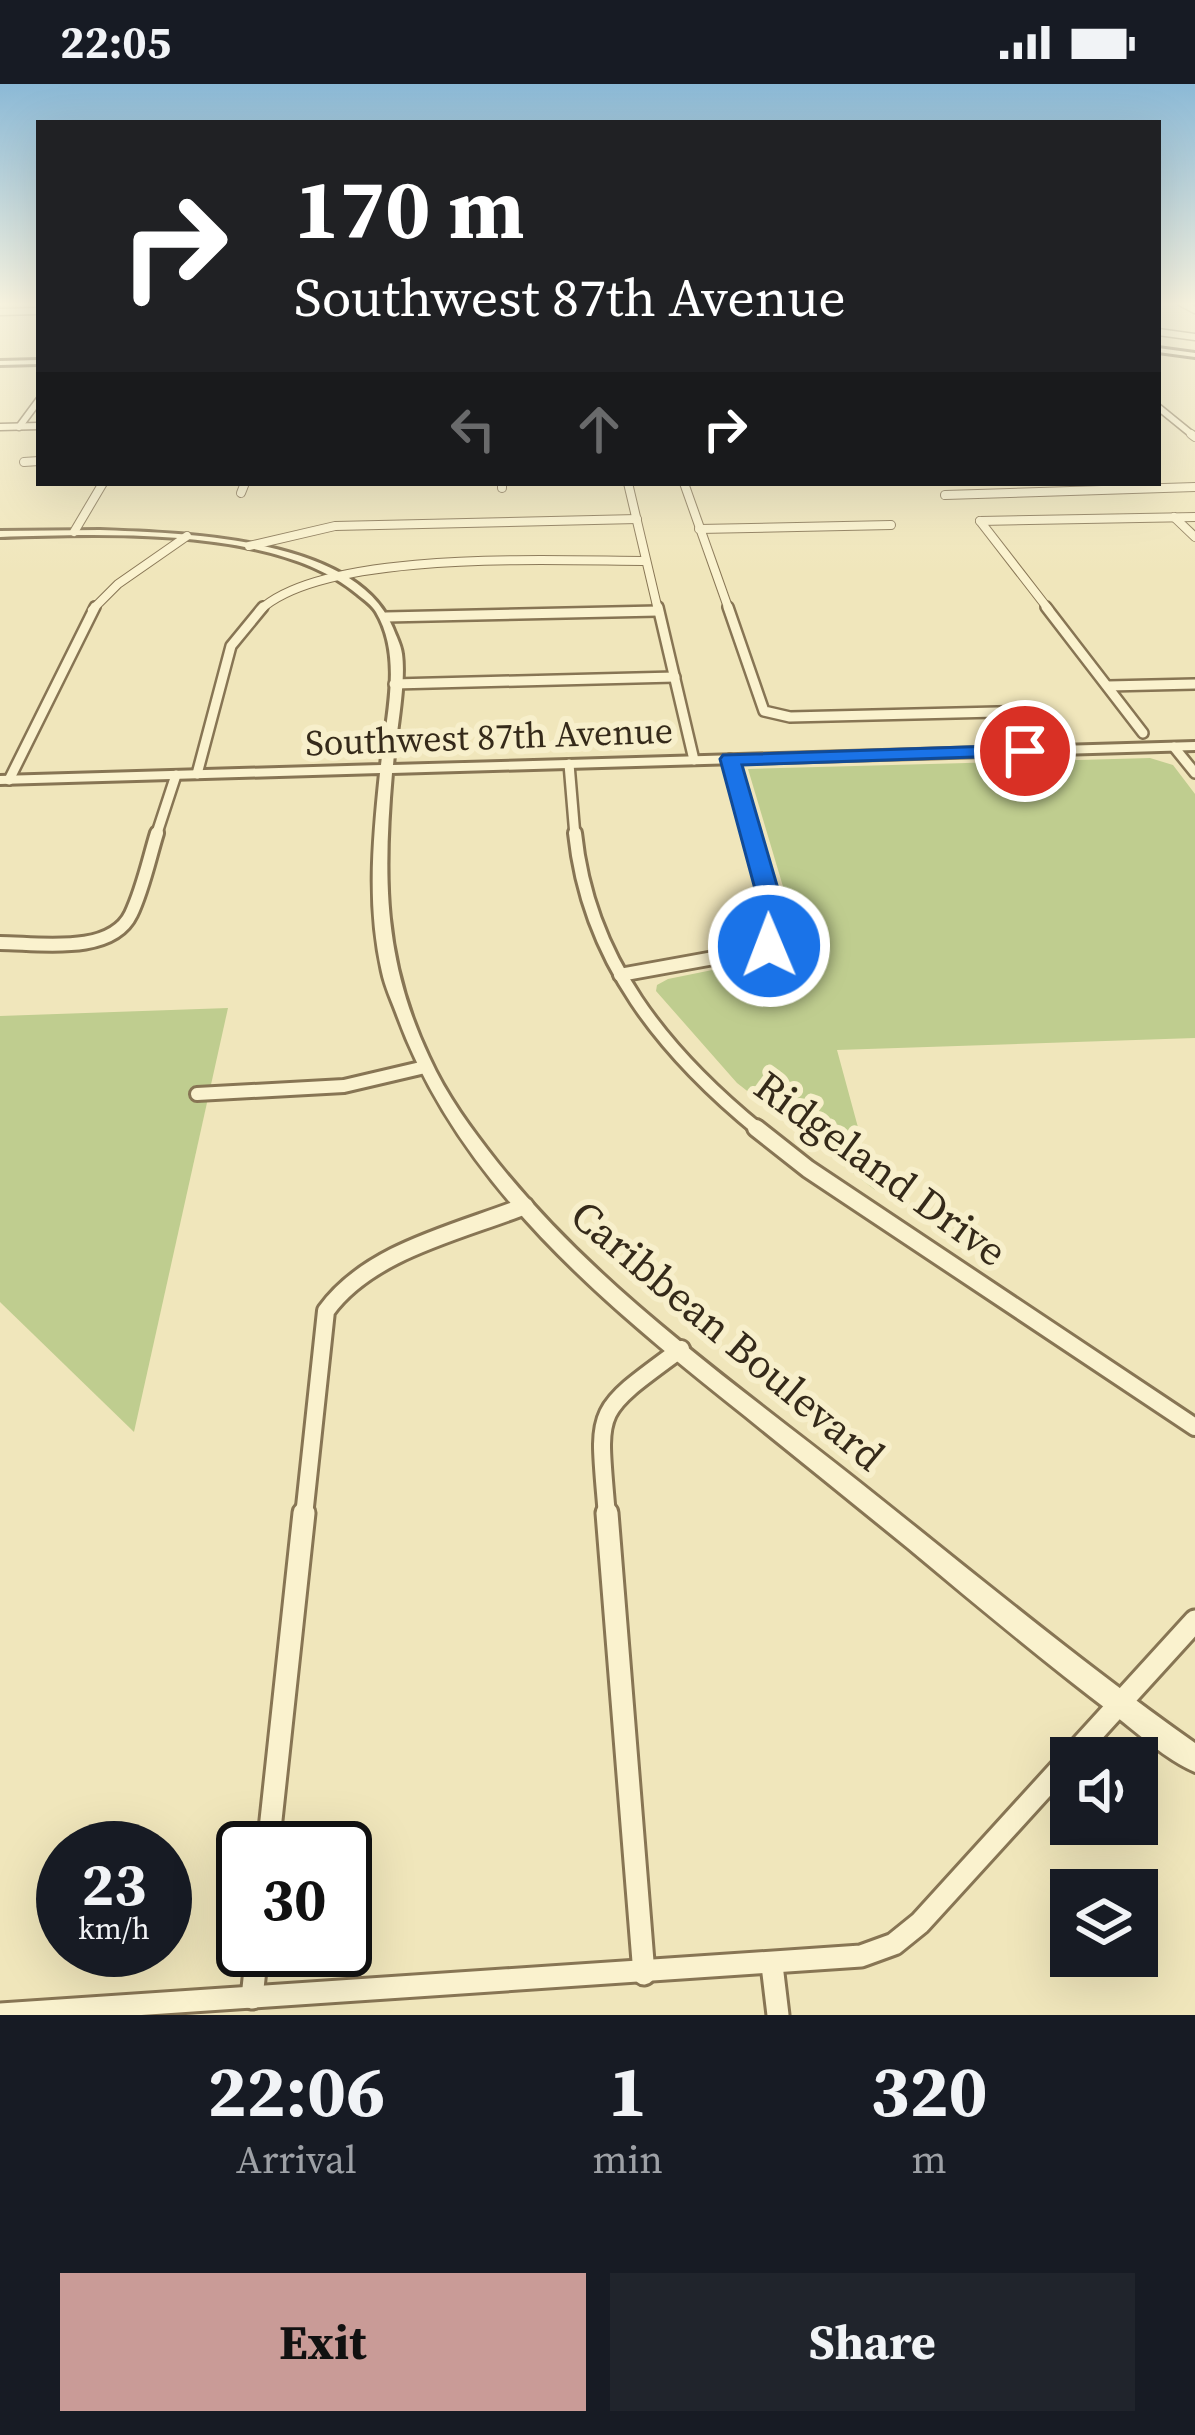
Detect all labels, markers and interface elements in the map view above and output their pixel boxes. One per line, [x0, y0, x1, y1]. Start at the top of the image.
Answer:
text: 22:05 [60, 11, 171, 73]
text: 170 m [294, 151, 525, 266]
icon: right [96, 168, 252, 324]
text: Southwest 87th Avenue [294, 260, 846, 334]
icon: left [440, 396, 506, 462]
icon: ahead [566, 396, 632, 462]
icon: right [692, 396, 758, 462]
pin [974, 700, 1076, 802]
street label: Southwest 87th Avenue [304, 706, 674, 767]
icon: arrive [992, 718, 1058, 784]
position arrow [706, 883, 832, 1009]
street label: Ridgeland Drive [743, 1057, 1019, 1279]
street label: Caribbean Boulevard [559, 1186, 897, 1484]
map controls [1050, 1737, 1158, 1977]
button: sound [1050, 1737, 1158, 1845]
speed limit sign: 30 [216, 1821, 372, 1977]
text: 23 [81, 1843, 147, 1925]
button: layers [1050, 1869, 1158, 1977]
text: km/h [78, 1908, 150, 1949]
text: 22:06 [207, 2041, 385, 2140]
text: 1 [608, 2041, 647, 2140]
text: 320 [870, 2041, 988, 2140]
text: Arrival [236, 2133, 357, 2186]
text: min [593, 2133, 663, 2186]
text: m [911, 2133, 947, 2186]
button: Exit [60, 2273, 586, 2411]
button: Share [610, 2273, 1135, 2411]

